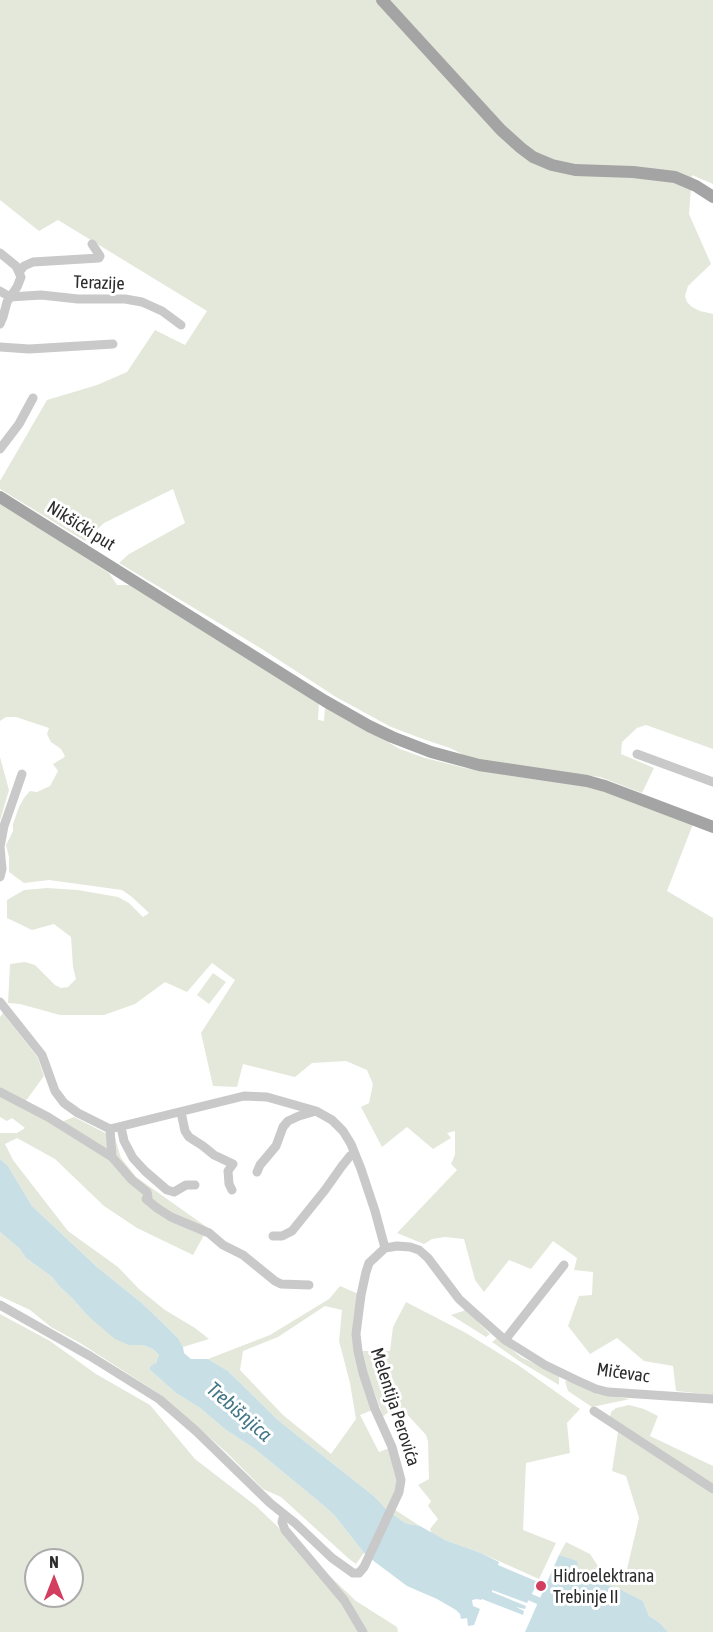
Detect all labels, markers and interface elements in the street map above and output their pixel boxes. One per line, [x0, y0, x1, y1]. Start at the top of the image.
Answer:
street label: Terazije [73, 271, 125, 295]
street label: Nikšićki put [43, 497, 119, 555]
street label: Melentija Perovića [366, 1345, 424, 1469]
street label: Mičevac [595, 1359, 651, 1387]
water label: Trebišnjica [201, 1377, 277, 1447]
north arrow [24, 1548, 84, 1608]
text: N [49, 1553, 59, 1571]
place label: Hidroelektrana Trebinje II [553, 1565, 654, 1608]
marker: Hidroelektrana Trebinje II [534, 1579, 548, 1593]

